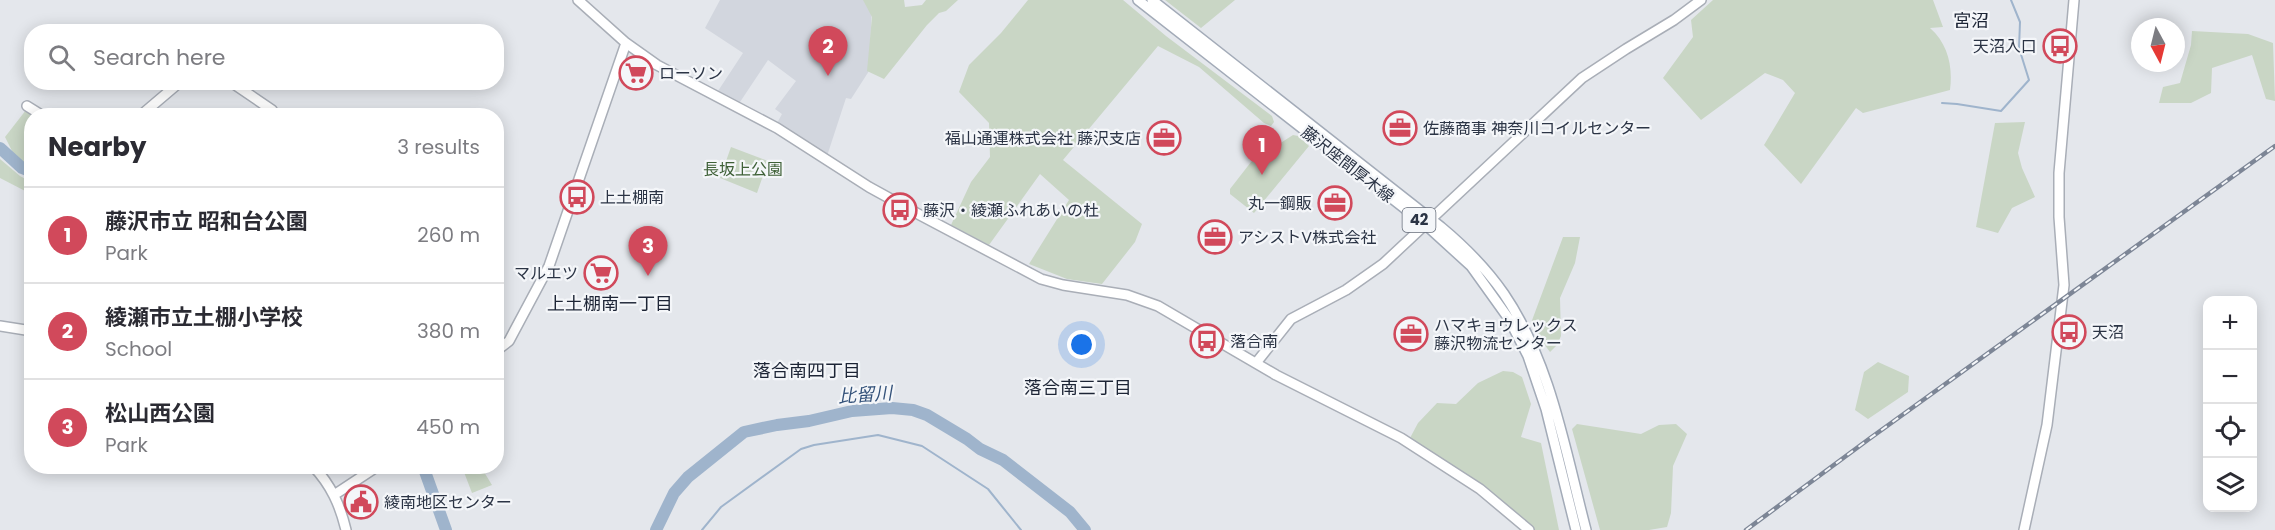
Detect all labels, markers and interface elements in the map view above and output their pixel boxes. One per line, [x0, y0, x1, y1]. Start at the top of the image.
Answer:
district label: 宮沼 [1953, 8, 1989, 33]
north arrow [2131, 18, 2185, 72]
search box [24, 24, 504, 90]
pin: 2 [808, 26, 848, 76]
bus stop icon: 天沼入口 [2042, 28, 2078, 64]
place label: 天沼入口 [1973, 35, 2037, 58]
icon: search [45, 41, 78, 74]
text: Search here [93, 42, 226, 73]
supermarket icon: ローソン [618, 55, 654, 91]
place label: ローソン [659, 62, 723, 85]
office icon: 佐藤商事 神奈川コイルセンター [1382, 110, 1418, 146]
place label: 佐藤商事 神奈川コイルセンター [1423, 117, 1651, 140]
office icon: 福山通運株式会社 藤沢支店 [1146, 120, 1182, 156]
street label: 藤沢座間厚木線 [1296, 121, 1399, 208]
pin: 1 [1242, 126, 1282, 175]
place label: 福山通運株式会社 藤沢支店 [945, 127, 1141, 150]
text: Nearby [48, 129, 146, 165]
text: 3 results [397, 133, 480, 161]
park label: 長坂上公園 [703, 158, 783, 181]
bus stop icon: 上土棚南 [559, 179, 595, 215]
office icon: 丸一鋼販 [1317, 185, 1353, 221]
place label: 上土棚南 [600, 186, 664, 209]
bus stop icon: 藤沢・綾瀬ふれあいの杜 [882, 192, 918, 228]
place label: 丸一鋼販 [1248, 192, 1312, 215]
place label: 藤沢・綾瀬ふれあいの杜 [923, 199, 1099, 222]
text: 藤沢市立 昭和台公園 [105, 206, 308, 237]
road number: 42 [1402, 208, 1436, 232]
office icon: アシストV株式会社 [1197, 219, 1233, 255]
text: 1 [64, 221, 71, 249]
text: 260 m [417, 221, 480, 249]
pin: 3 [628, 226, 668, 276]
place label: アシストV株式会社 [1238, 226, 1376, 249]
text: Park [105, 239, 148, 267]
supermarket icon: マルエツ [583, 255, 619, 291]
place label: マルエツ [514, 262, 578, 285]
district label: 上土棚南一丁目 [547, 291, 673, 316]
map controls [2203, 296, 2257, 512]
button: + [2203, 296, 2257, 350]
text: 綾瀬市立土棚小学校 [105, 302, 303, 333]
place label: ハマキョウレックス 藤沢物流センター [1434, 314, 1578, 355]
bus stop icon: 天沼 [2051, 314, 2087, 350]
office icon: ハマキョウレックス 藤沢物流センター [1393, 316, 1429, 352]
text: 2 [62, 317, 73, 345]
text: 380 m [417, 317, 480, 345]
place label: 天沼 [2092, 321, 2124, 344]
bus stop icon: 落合南 [1189, 323, 1225, 359]
your location [1067, 330, 1096, 359]
place label: 落合南 [1230, 330, 1278, 353]
text: School [105, 335, 172, 363]
button: − [2203, 350, 2257, 404]
district label: 落合南四丁目 [753, 358, 861, 383]
district label: 落合南三丁目 [1024, 375, 1132, 400]
water label: 比留川 [837, 380, 895, 409]
text: 松山西公園 [105, 398, 215, 429]
button: locate [2203, 404, 2257, 458]
text: 3 [61, 413, 74, 441]
text: 450 m [416, 413, 480, 441]
text: Park [105, 431, 148, 459]
button: layers [2203, 458, 2257, 512]
public building icon: 綾南地区センター [343, 484, 379, 520]
place label: 綾南地区センター [384, 491, 512, 514]

